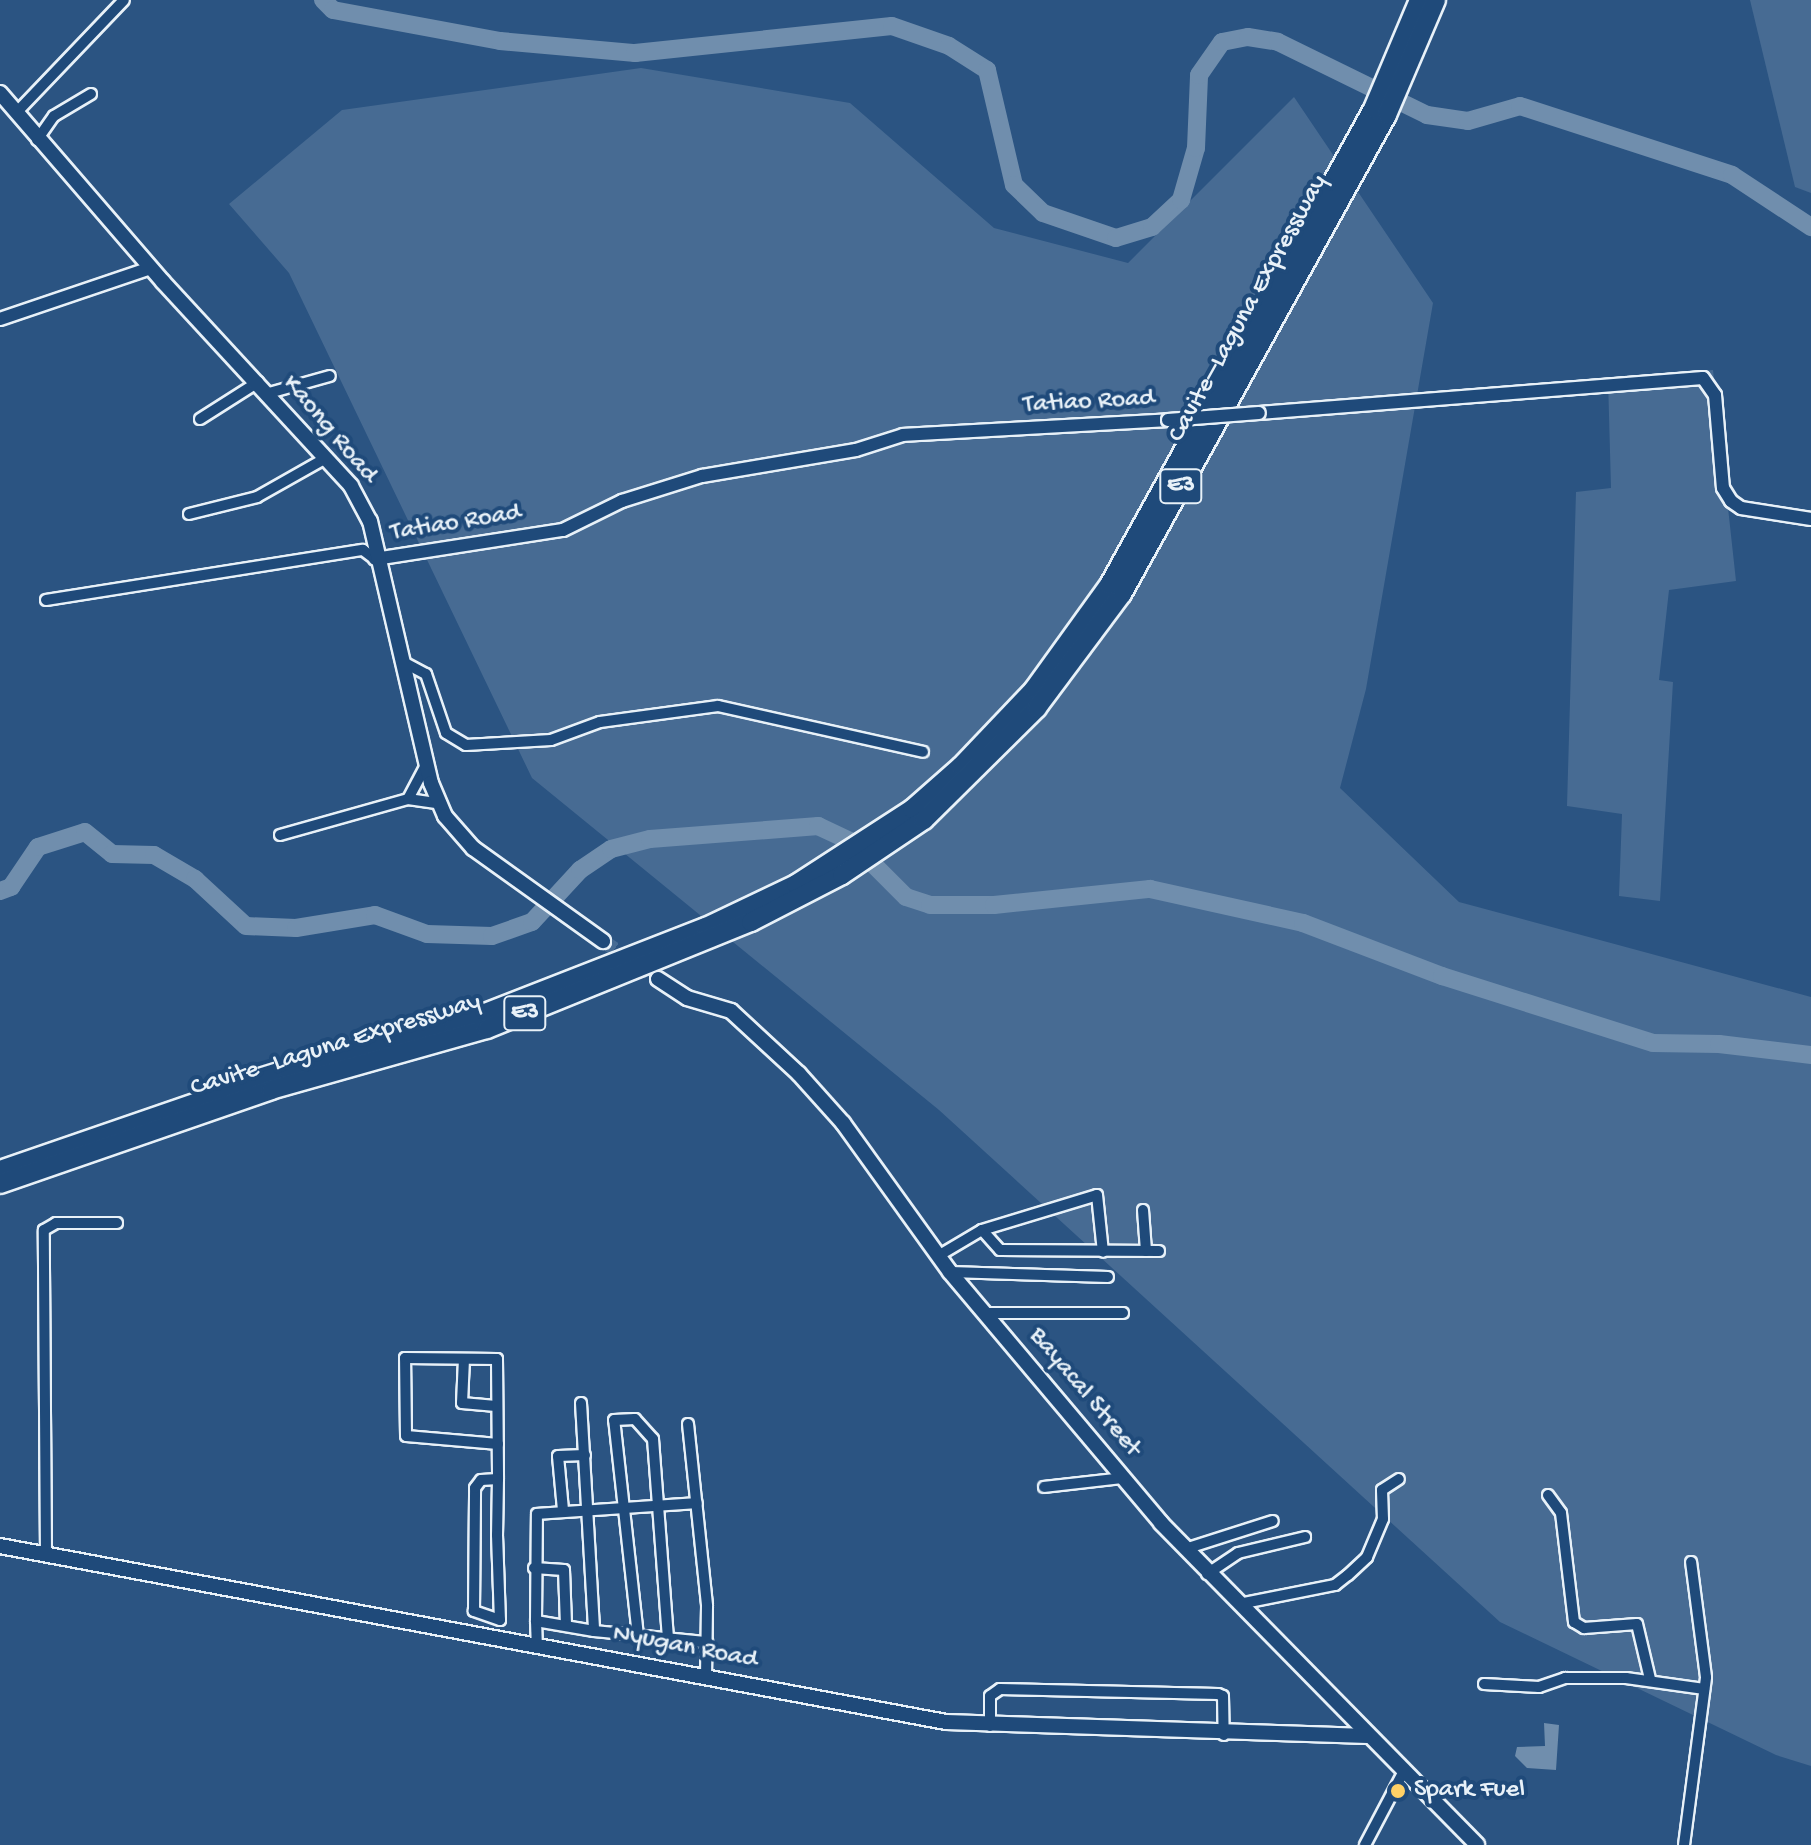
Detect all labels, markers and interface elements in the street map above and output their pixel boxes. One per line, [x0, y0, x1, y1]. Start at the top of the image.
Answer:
street label: Cavite–Laguna Expressway [1162, 170, 1336, 448]
street label: Kaong Road [275, 369, 383, 491]
street label: Tatiao Road [1022, 384, 1156, 422]
road number: E3 [1159, 466, 1203, 506]
street label: Tatiao Road [389, 498, 523, 550]
street label: Cavite–Laguna Expressway [187, 987, 485, 1105]
road number: E3 [503, 993, 547, 1033]
street label: Bayacal Street [1021, 1322, 1147, 1464]
street label: Nyugan Road [610, 1619, 760, 1677]
place label: Spark Fuel [1414, 1775, 1525, 1807]
marker: Spark Fuel [1389, 1782, 1407, 1800]

